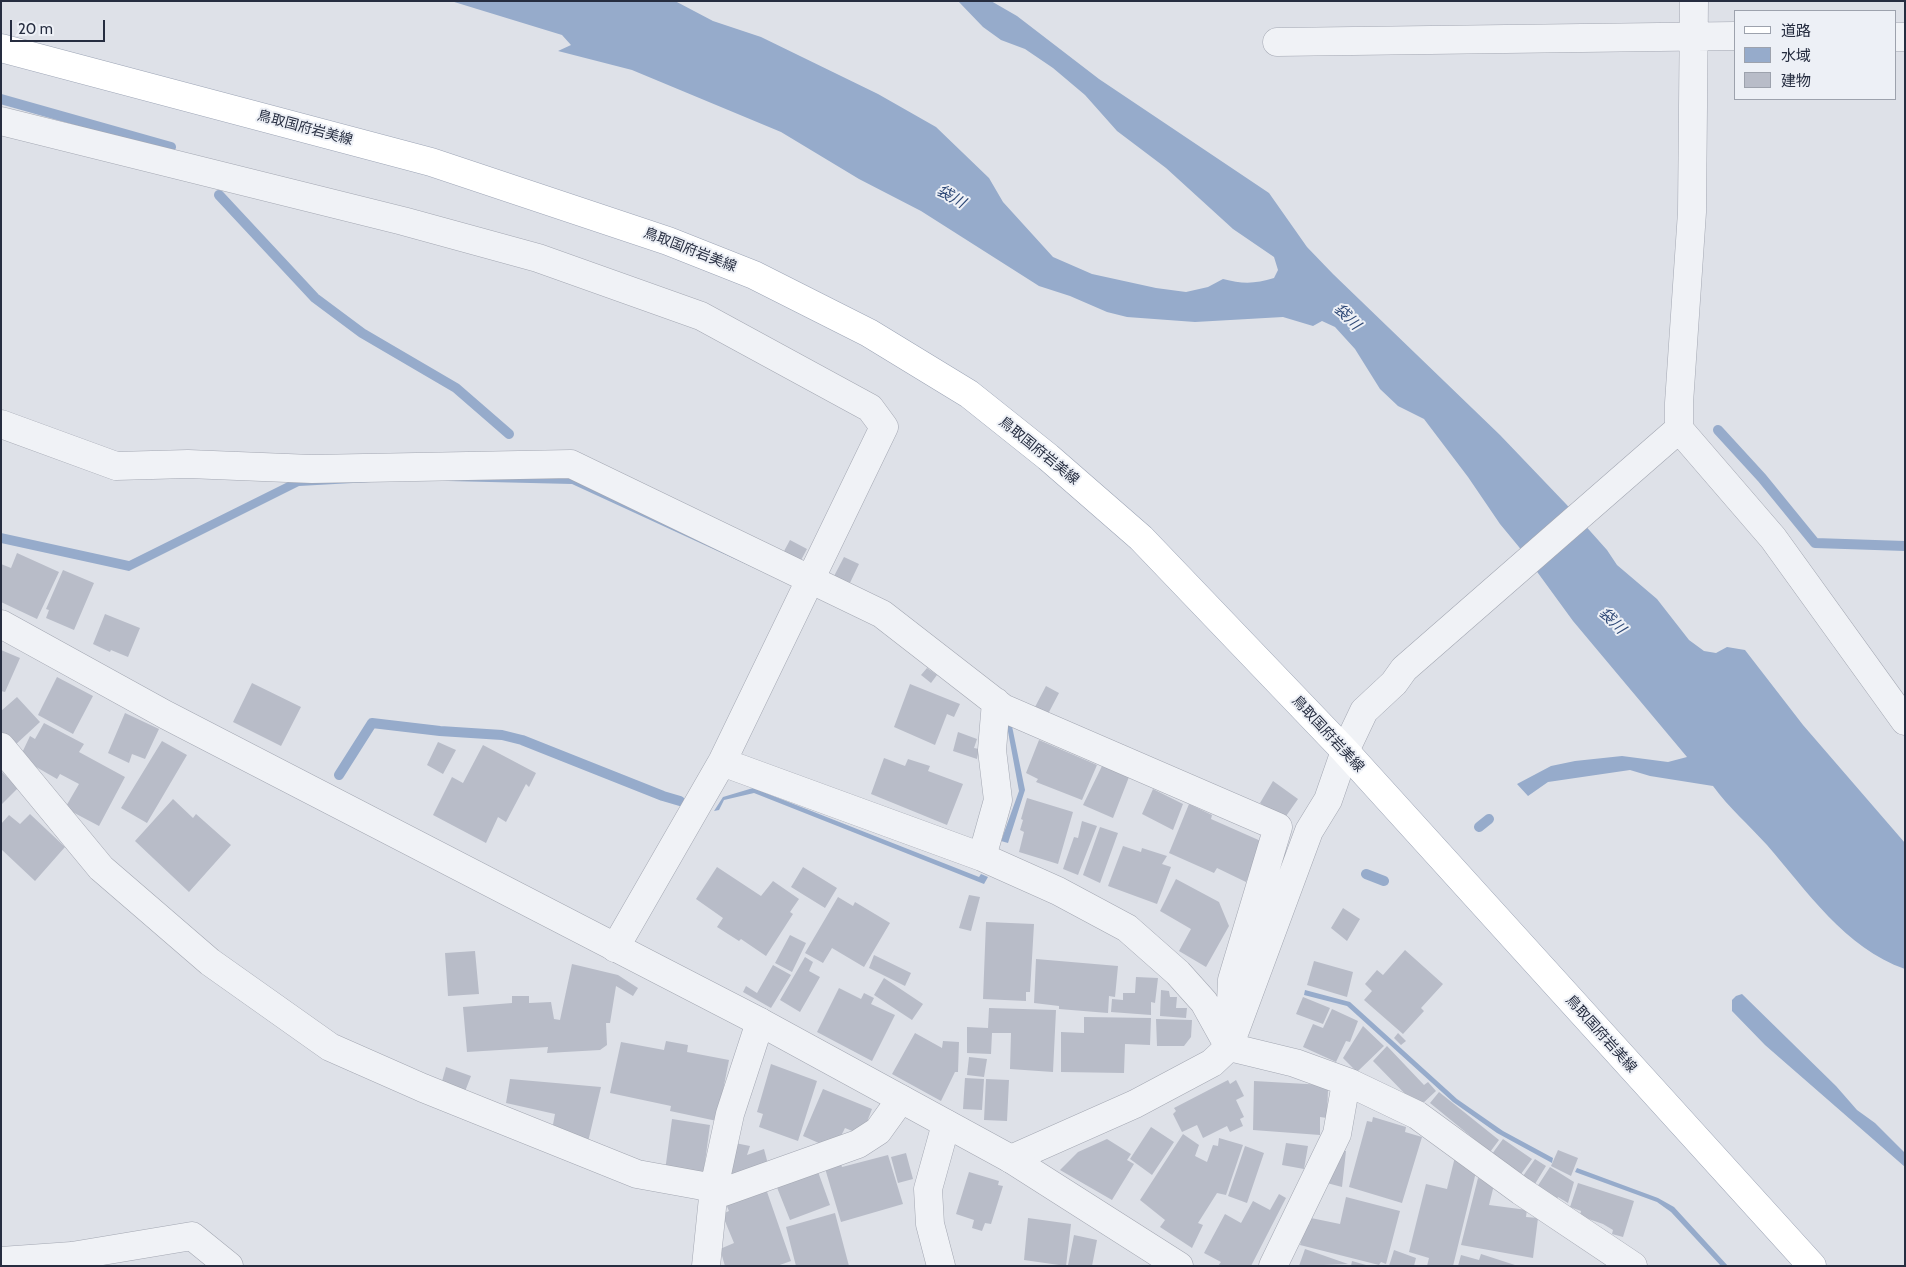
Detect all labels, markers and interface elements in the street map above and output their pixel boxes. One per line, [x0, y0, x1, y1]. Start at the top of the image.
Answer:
scale bar [12, 10, 108, 42]
legend [1734, 10, 1896, 100]
text: 20 m [18, 20, 53, 38]
text: 道路 [1781, 22, 1811, 40]
text: 水域 [1781, 47, 1811, 65]
text: 建物 [1781, 72, 1811, 90]
street label: 鳥取国府岩美線 [255, 107, 355, 149]
water label: 袋川 [934, 182, 968, 212]
street label: 鳥取国府岩美線 [641, 225, 739, 275]
water label: 袋川 [1330, 300, 1364, 334]
street label: 鳥取国府岩美線 [996, 414, 1082, 488]
water label: 袋川 [1595, 604, 1629, 638]
street label: 鳥取国府岩美線 [1288, 692, 1368, 776]
street label: 鳥取国府岩美線 [1562, 992, 1640, 1076]

